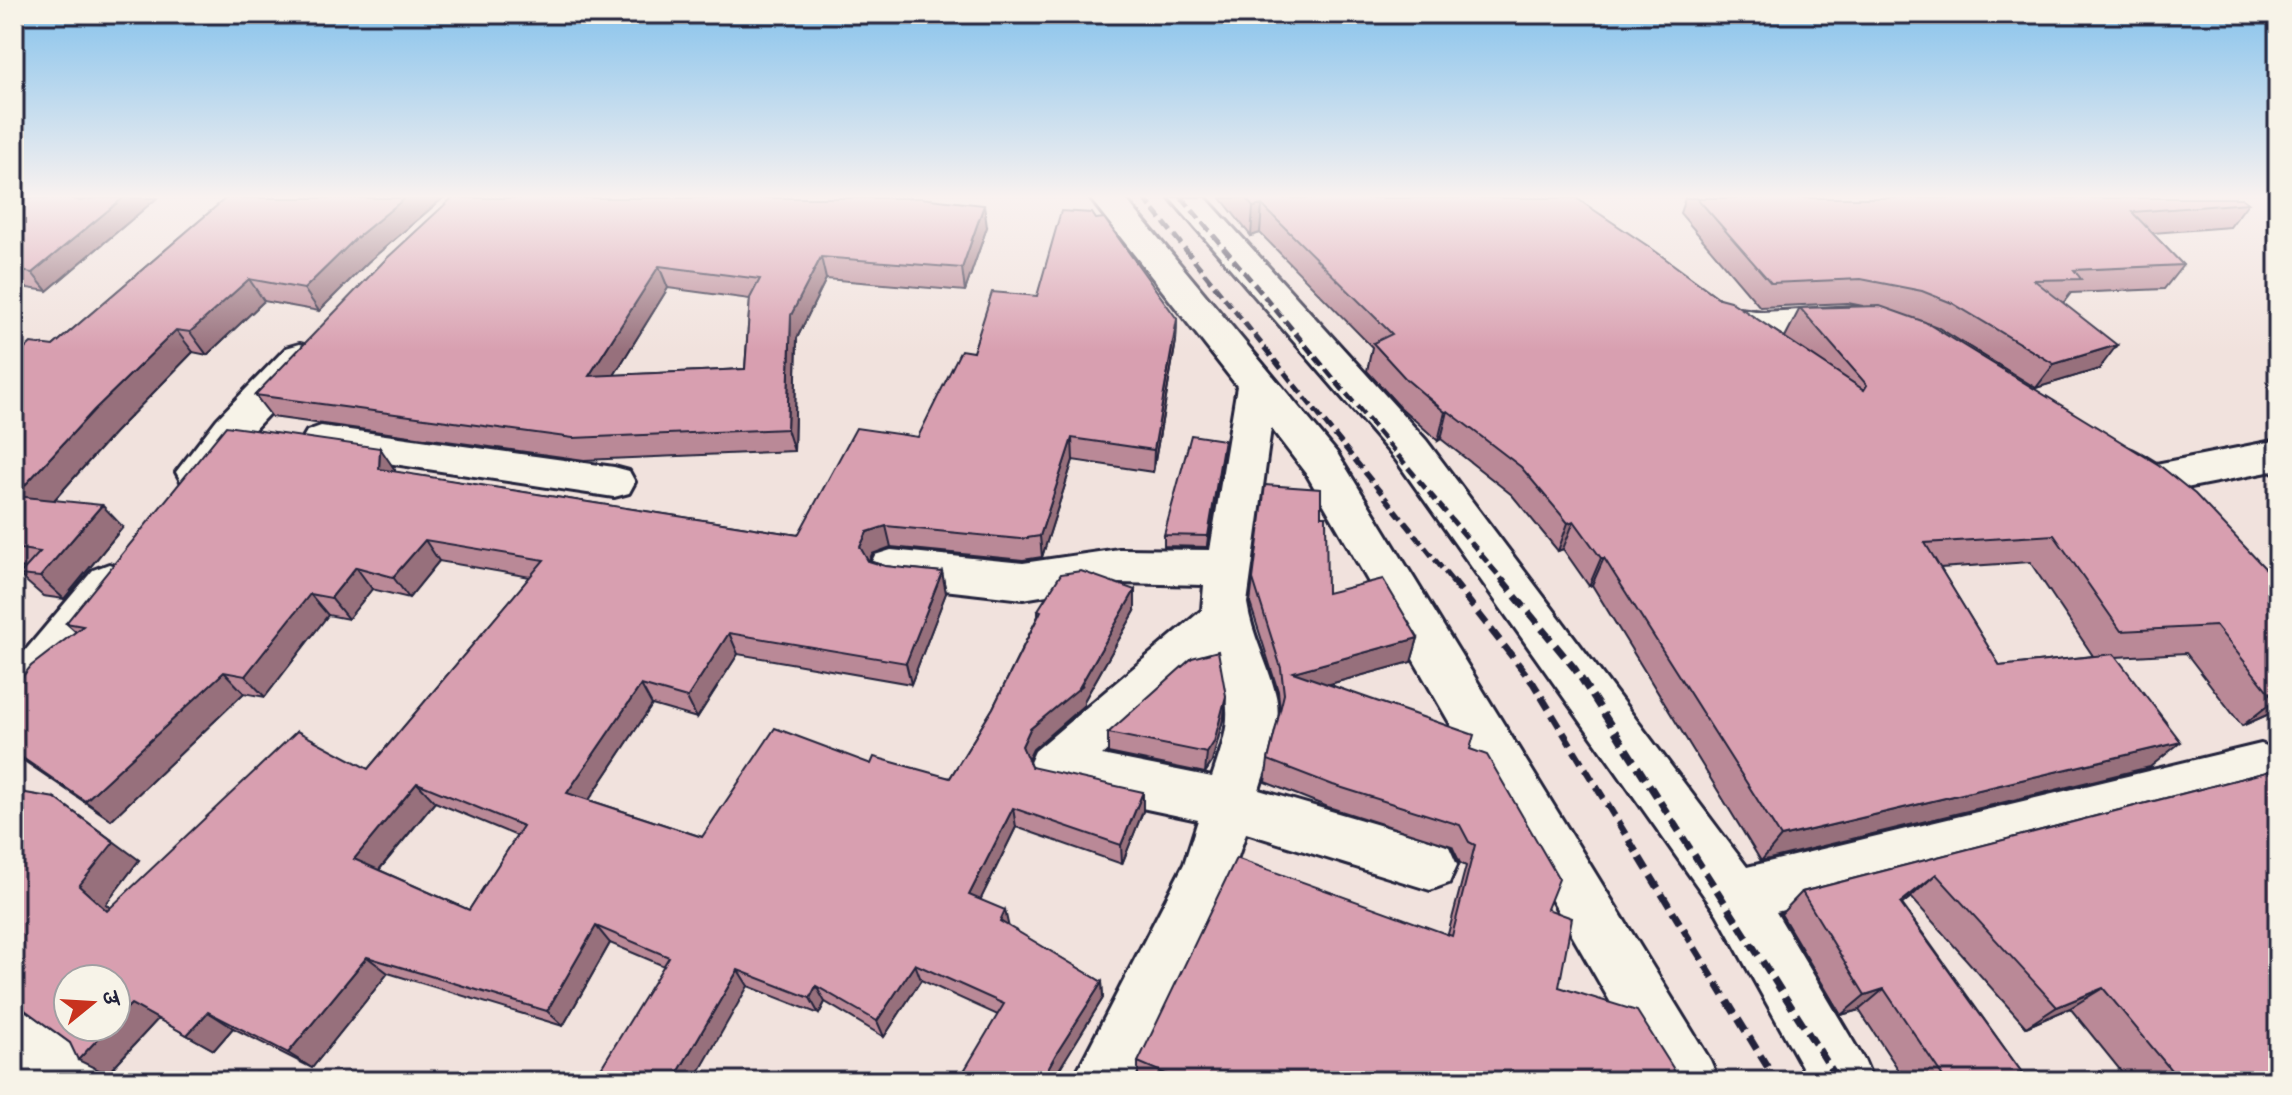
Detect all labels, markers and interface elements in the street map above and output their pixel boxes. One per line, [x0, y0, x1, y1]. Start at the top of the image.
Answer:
north arrow [52, 963, 132, 1043]
text: उ [90, 986, 129, 1014]

